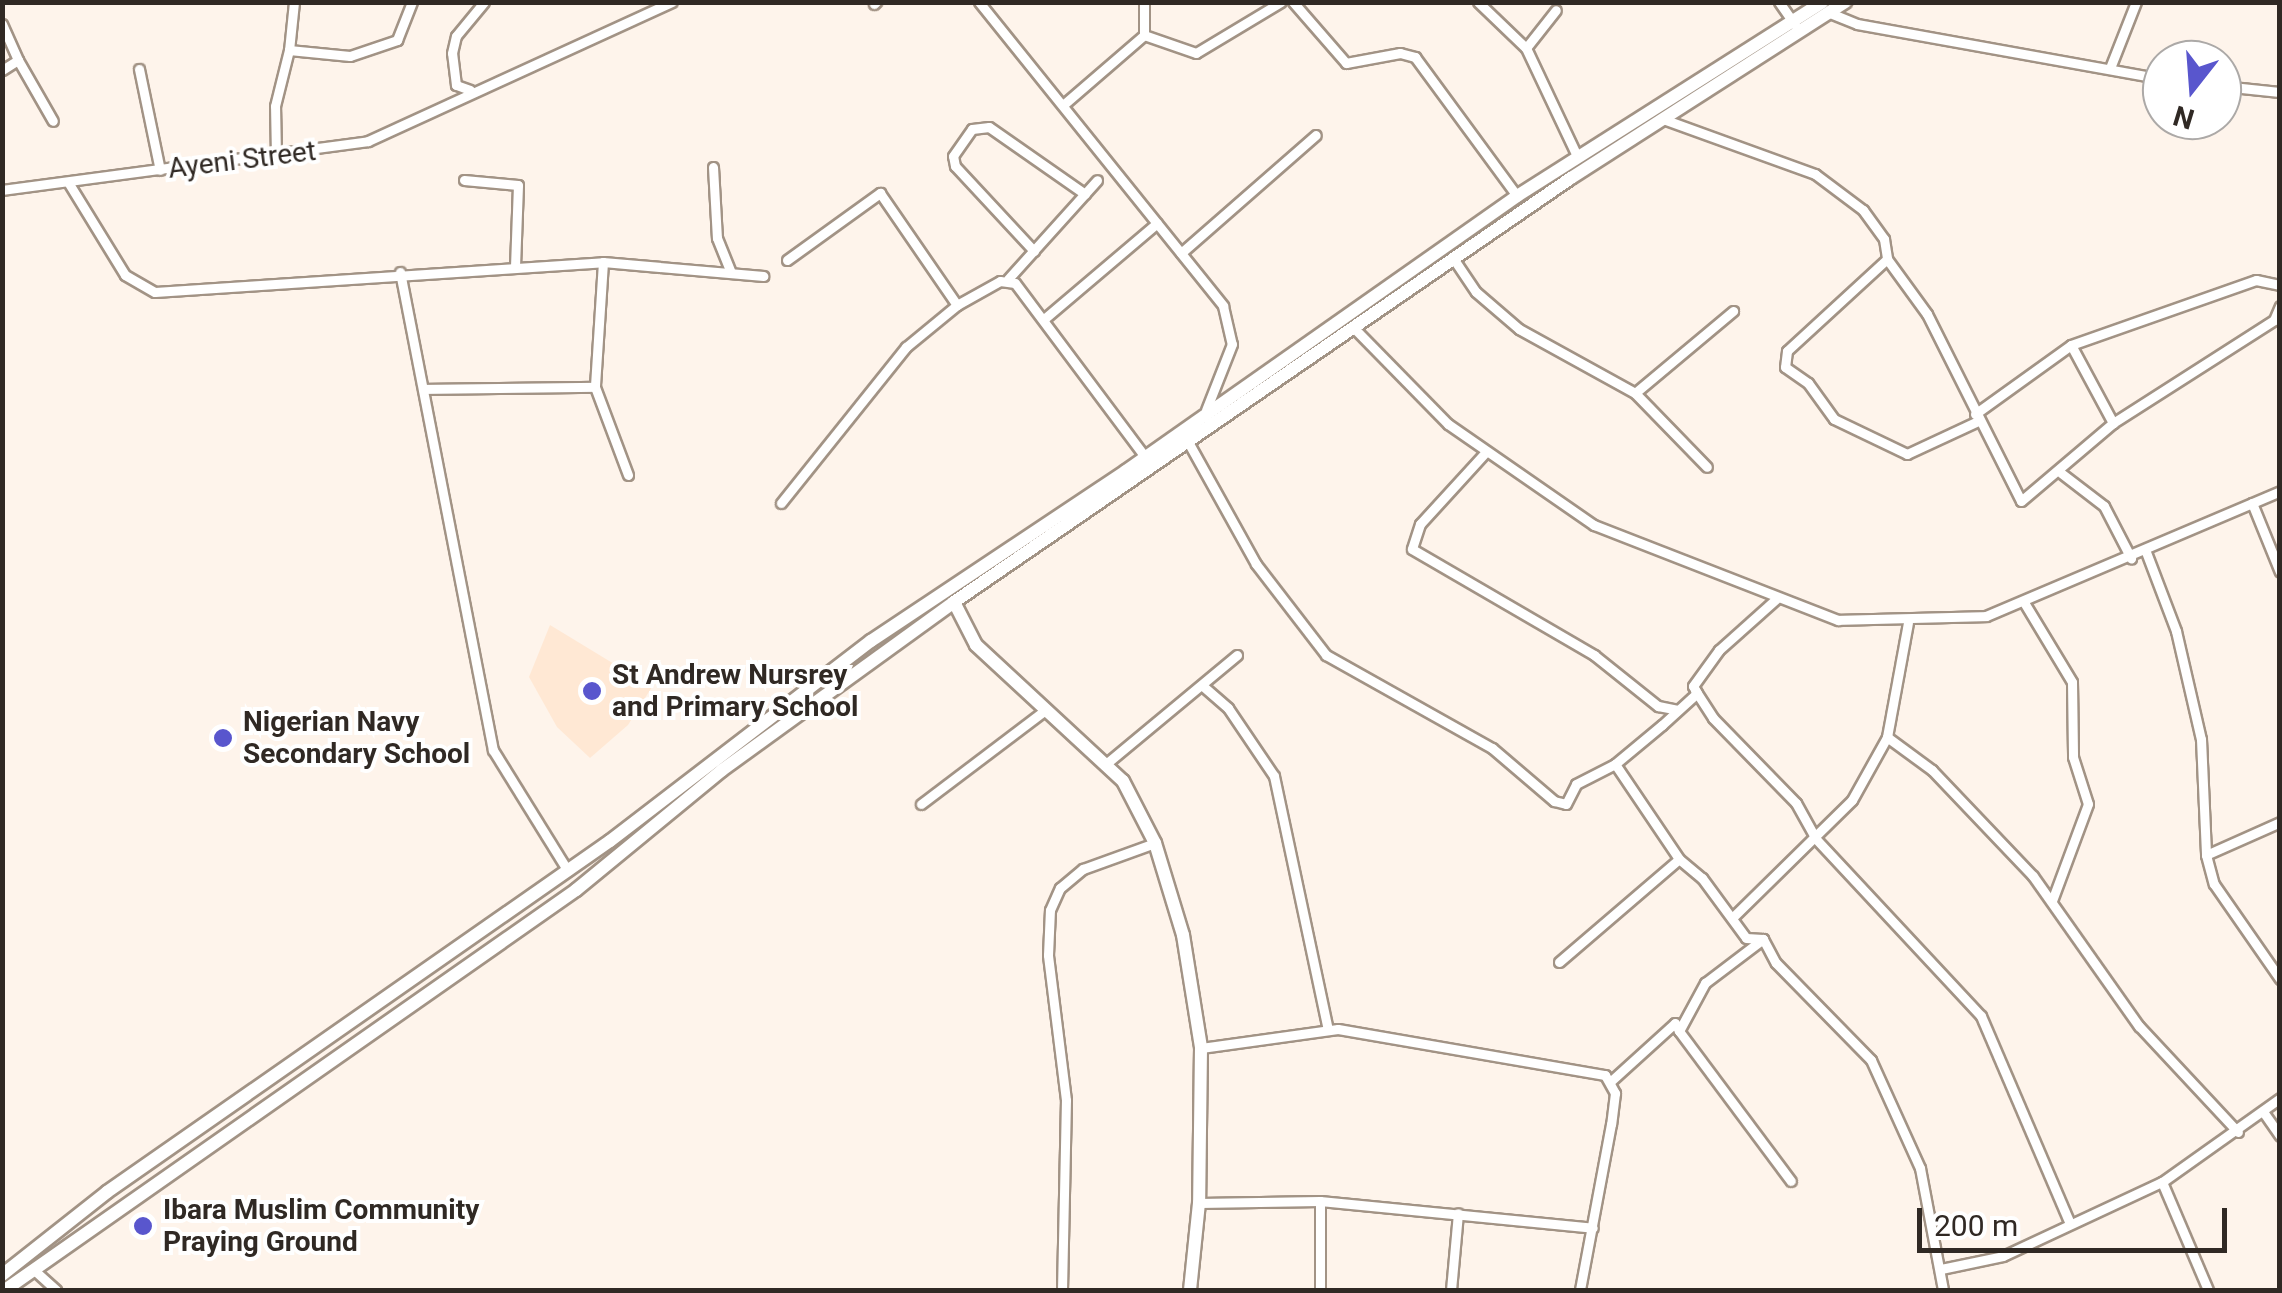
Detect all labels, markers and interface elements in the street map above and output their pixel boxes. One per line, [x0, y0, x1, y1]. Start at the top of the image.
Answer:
north arrow [2142, 40, 2242, 140]
text: N [2169, 99, 2198, 136]
street label: Ayeni Street [166, 134, 318, 186]
place label: St Andrew Nursrey and Primary School [612, 658, 858, 724]
marker: St Andrew Nursrey and Primary School [581, 680, 603, 702]
place label: Nigerian Navy Secondary School [243, 705, 470, 771]
marker: Nigerian Navy Secondary School [212, 727, 234, 749]
scale bar [1922, 1188, 2232, 1250]
place label: Ibara Muslim Community Praying Ground [163, 1193, 479, 1259]
text: 200 m [1934, 1208, 2018, 1243]
marker: Ibara Muslim Community Praying Ground [132, 1215, 154, 1237]

